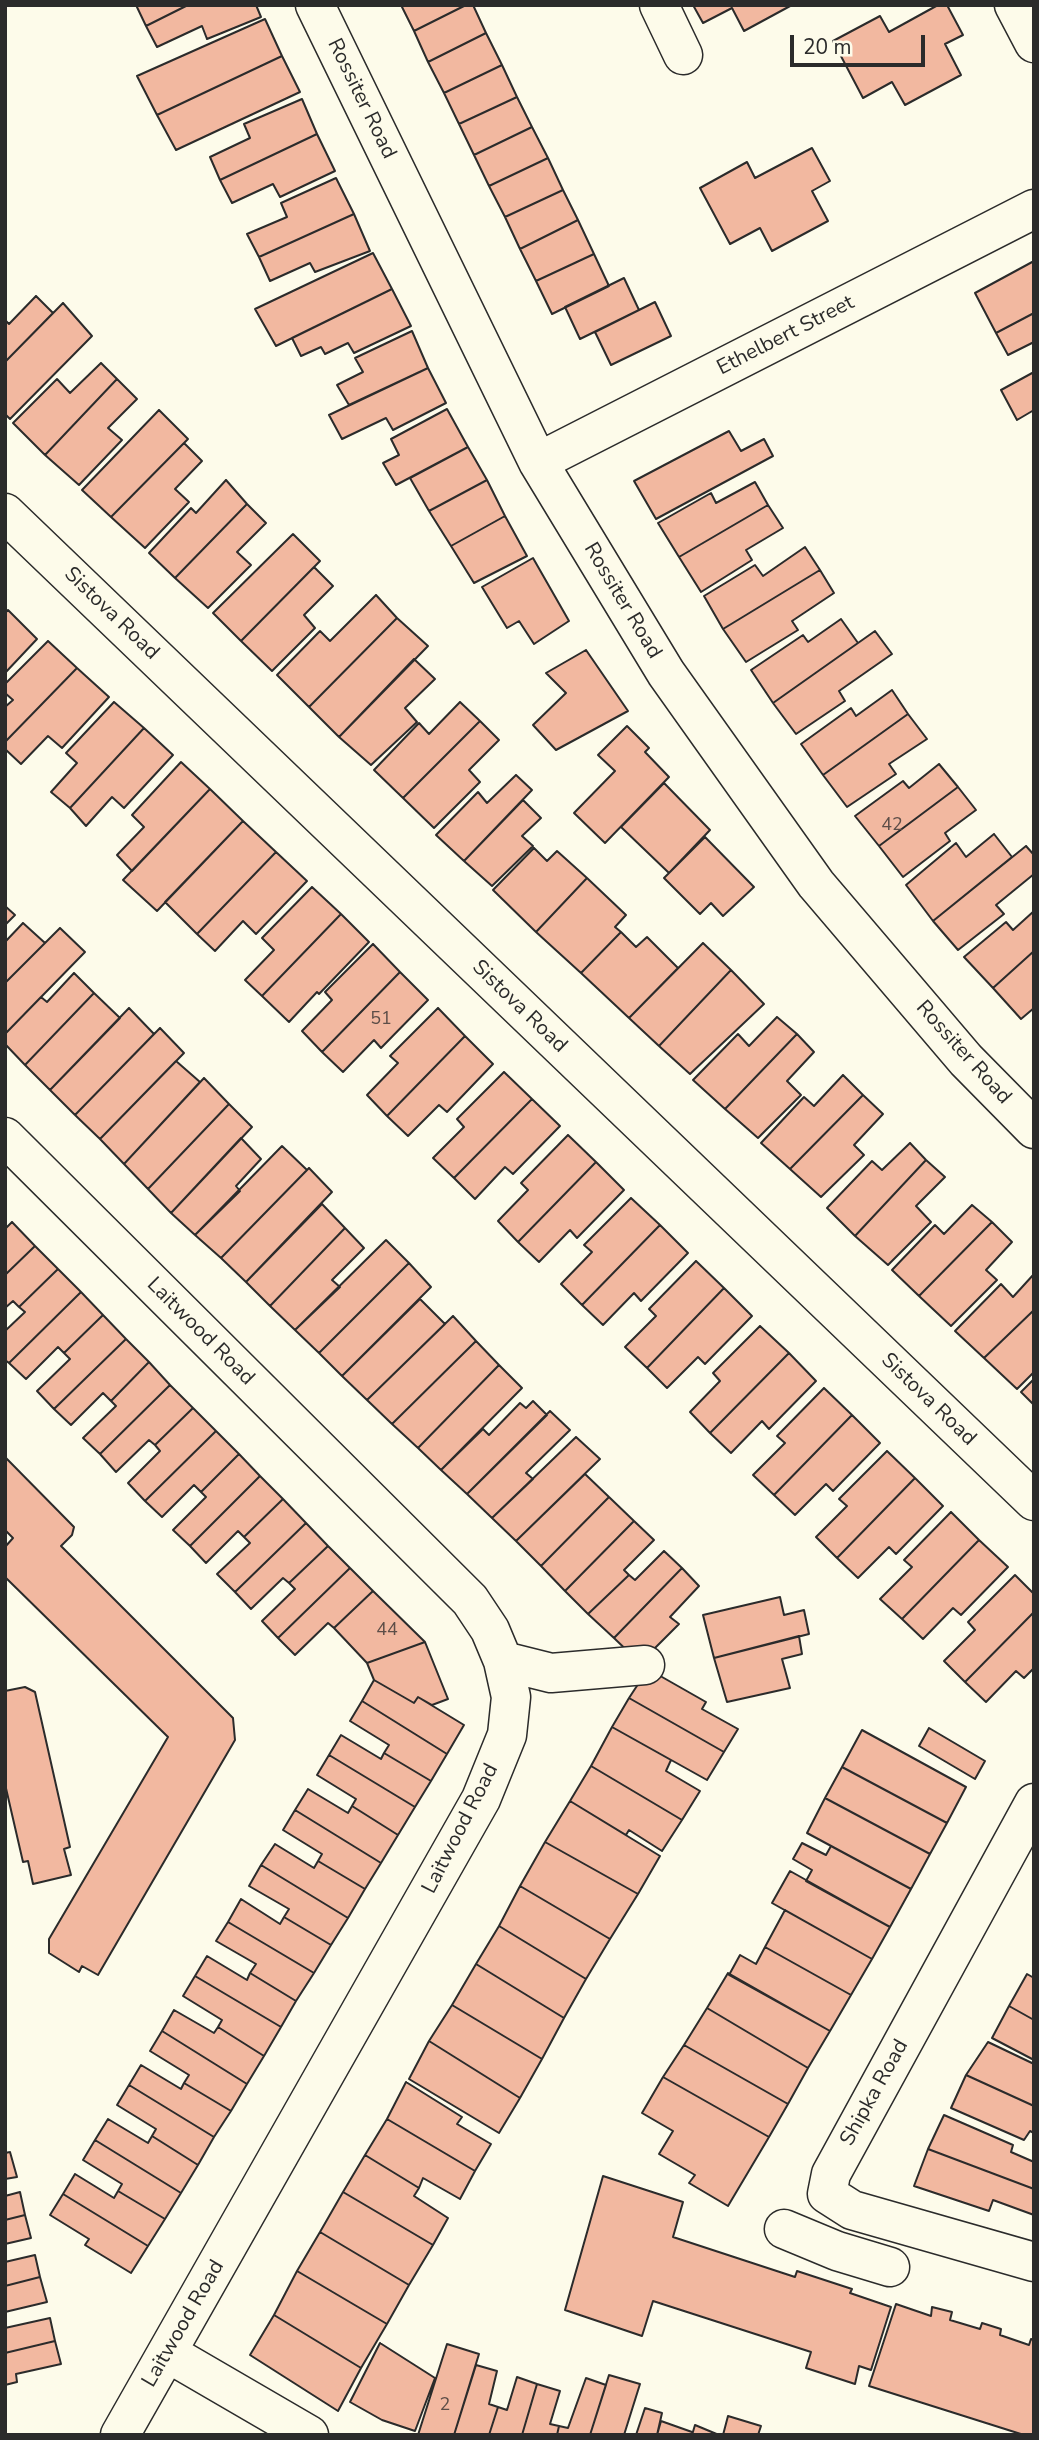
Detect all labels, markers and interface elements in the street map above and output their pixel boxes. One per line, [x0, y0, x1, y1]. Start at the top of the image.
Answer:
scale bar [794, 21, 929, 65]
text: 20 m [803, 33, 852, 61]
street label: Rossiter Road [321, 35, 401, 163]
street label: Ethelbert Street [713, 291, 859, 381]
street label: Rossiter Road [578, 538, 666, 664]
street label: Sistova Road [58, 562, 164, 666]
house number: 42 [881, 815, 903, 837]
street label: Sistova Road [466, 955, 572, 1059]
street label: Rossiter Road [910, 996, 1016, 1110]
house number: 51 [370, 1009, 392, 1031]
street label: Laitwood Road [141, 1273, 259, 1391]
street label: Sistova Road [875, 1348, 981, 1452]
house number: 44 [376, 1620, 398, 1642]
street label: Laitwood Road [417, 1760, 505, 1898]
street label: Shipka Road [835, 2035, 915, 2151]
street label: Laitwood Road [138, 2256, 230, 2392]
house number: 2 [440, 2395, 450, 2417]

